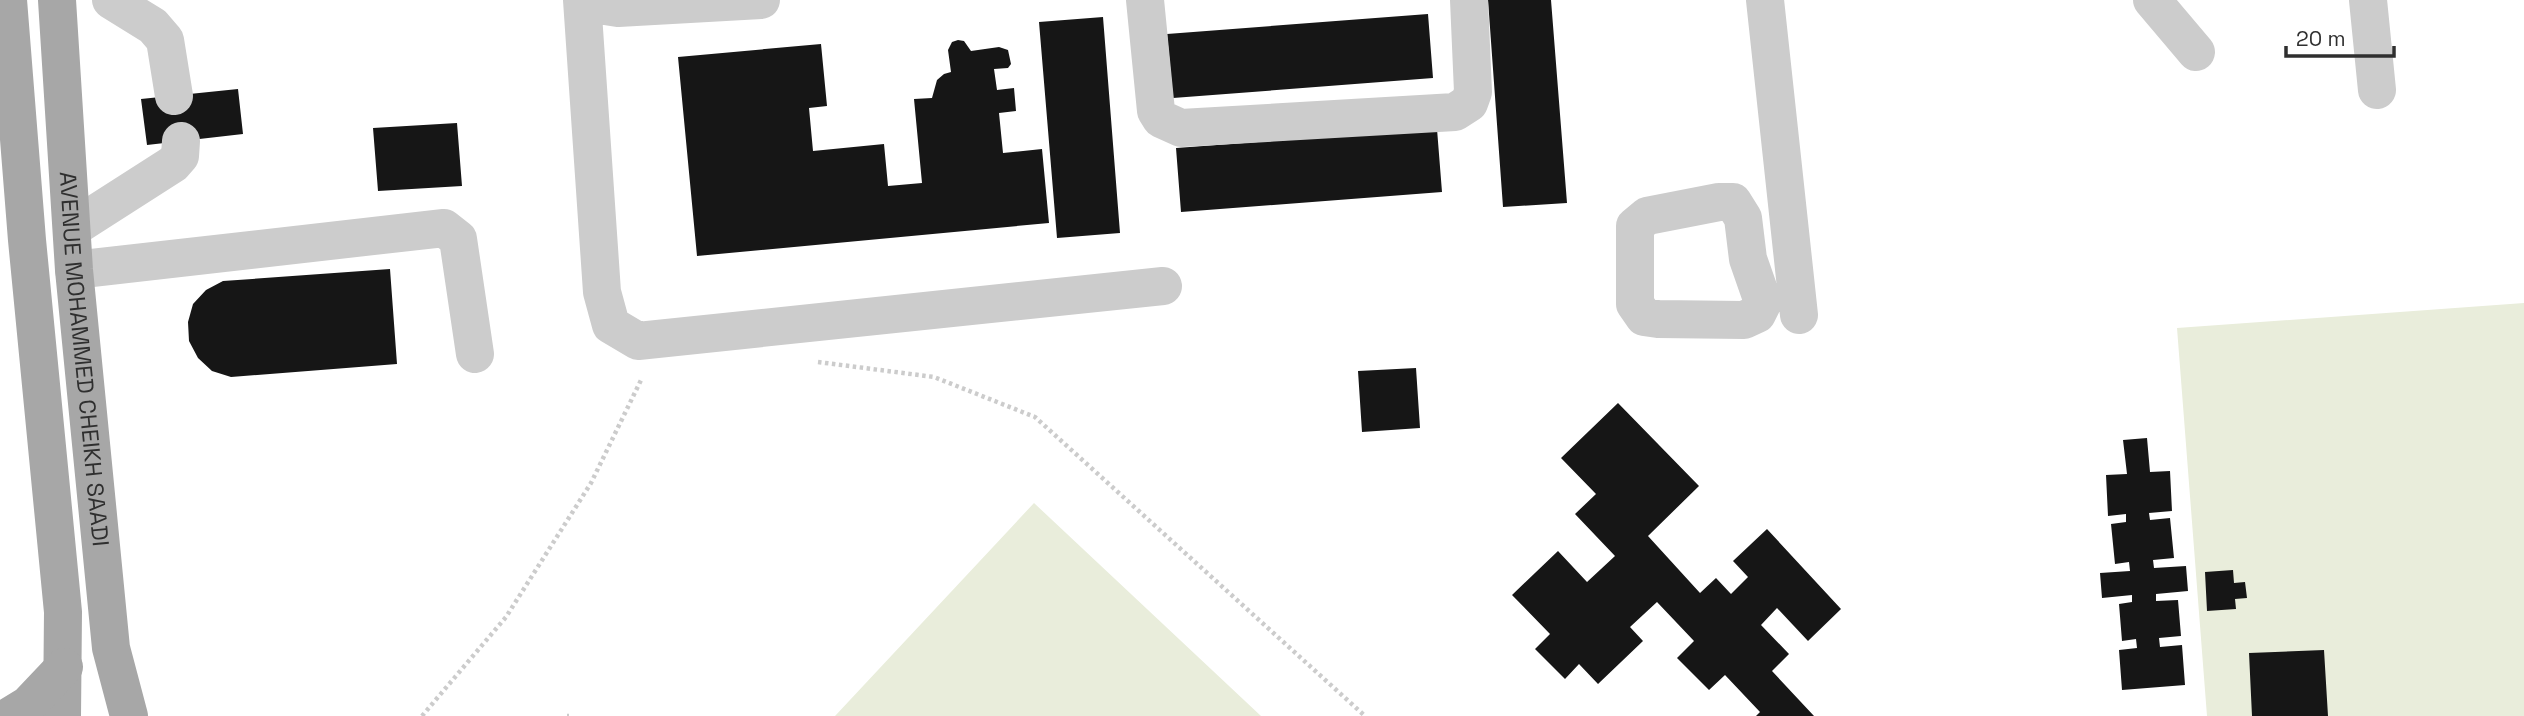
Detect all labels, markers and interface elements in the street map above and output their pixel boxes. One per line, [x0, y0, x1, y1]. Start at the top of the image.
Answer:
scale bar [2286, 14, 2394, 58]
text: 20 m [2296, 25, 2346, 52]
street label: AVENUE MOHAMMED CHEIKH SAADI [53, 171, 116, 548]

